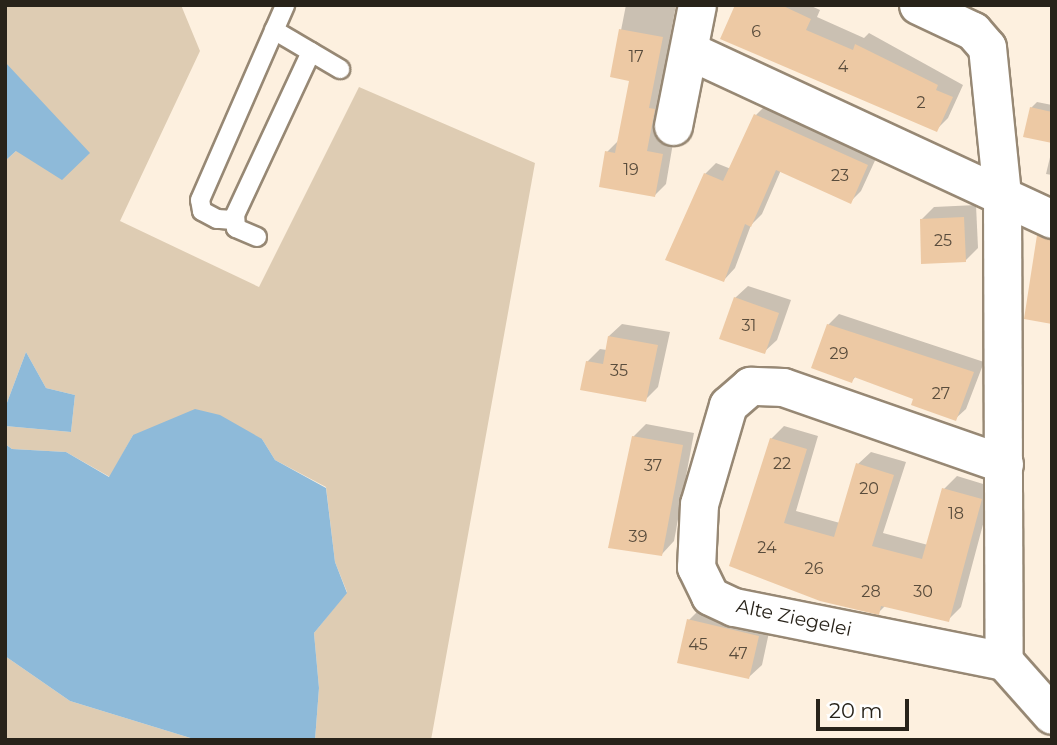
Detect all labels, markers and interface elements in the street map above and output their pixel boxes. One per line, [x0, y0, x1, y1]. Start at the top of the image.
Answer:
house number: 6 [751, 22, 761, 42]
house number: 17 [628, 47, 644, 67]
house number: 4 [838, 57, 848, 77]
house number: 2 [916, 93, 926, 113]
house number: 19 [623, 160, 639, 180]
house number: 23 [831, 166, 849, 186]
house number: 25 [934, 231, 952, 251]
house number: 31 [742, 316, 756, 336]
house number: 29 [830, 344, 848, 364]
house number: 35 [610, 361, 628, 381]
house number: 27 [932, 384, 950, 404]
house number: 22 [773, 454, 791, 474]
house number: 37 [644, 456, 662, 476]
house number: 20 [859, 479, 879, 499]
house number: 18 [948, 504, 964, 524]
house number: 39 [629, 527, 647, 547]
house number: 24 [757, 538, 777, 558]
house number: 26 [805, 559, 823, 579]
house number: 28 [861, 582, 881, 602]
house number: 30 [913, 582, 933, 602]
street label: Alte Ziegelei [734, 595, 854, 641]
house number: 45 [688, 635, 708, 655]
house number: 47 [728, 644, 748, 664]
scale bar [819, 686, 912, 730]
text: 20 m [829, 698, 883, 723]

